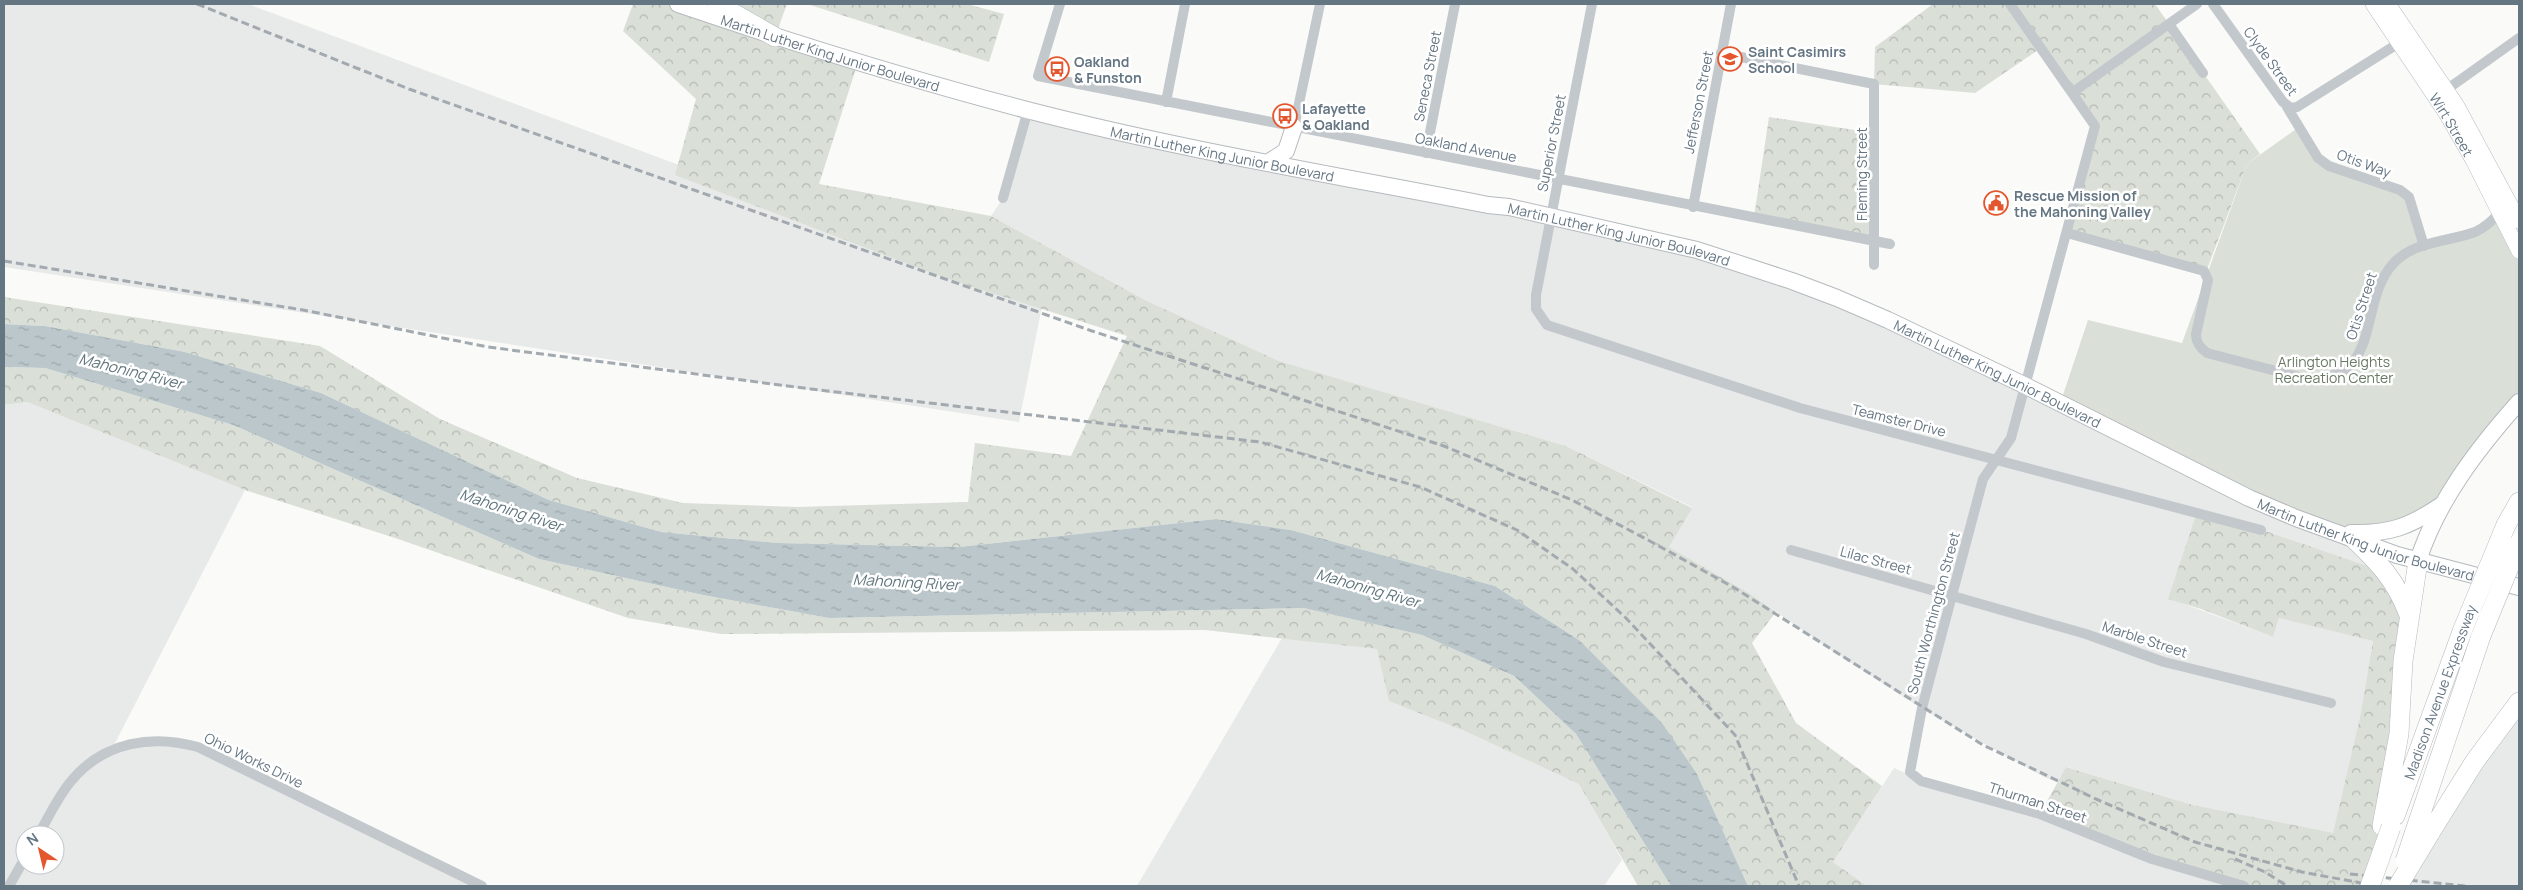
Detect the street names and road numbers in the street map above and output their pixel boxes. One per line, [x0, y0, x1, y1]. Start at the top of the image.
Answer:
street label: Martin Luther King Junior Boulevard [719, 10, 942, 95]
street label: Clyde Street [2240, 23, 2303, 100]
street label: Seneca Street [1409, 28, 1445, 123]
street label: Jefferson Street [1679, 49, 1717, 155]
street label: Wirt Street [2426, 89, 2478, 160]
street label: Superior Street [1532, 92, 1570, 193]
street label: Martin Luther King Junior Boulevard [1109, 121, 1336, 185]
street label: Fleming Street [1852, 127, 1871, 221]
street label: Oakland Avenue [1414, 128, 1518, 166]
street label: Otis Way [2334, 144, 2394, 182]
street label: Martin Luther King Junior Boulevard [1506, 198, 1733, 270]
street label: Otis Street [2341, 269, 2381, 342]
street label: Martin Luther King Junior Boulevard [1891, 315, 2104, 432]
street label: Teamster Drive [1850, 399, 1948, 441]
street label: Martin Luther King Junior Boulevard [2255, 493, 2476, 584]
street label: South Worthington Street [1902, 529, 1964, 696]
street label: Lilac Street [1838, 541, 1914, 579]
street label: Madison Avenue Expressway [2399, 601, 2481, 782]
street label: Marble Street [2100, 616, 2190, 662]
street label: Ohio Works Drive [201, 728, 307, 792]
street label: Thurman Street [1987, 777, 2090, 827]

